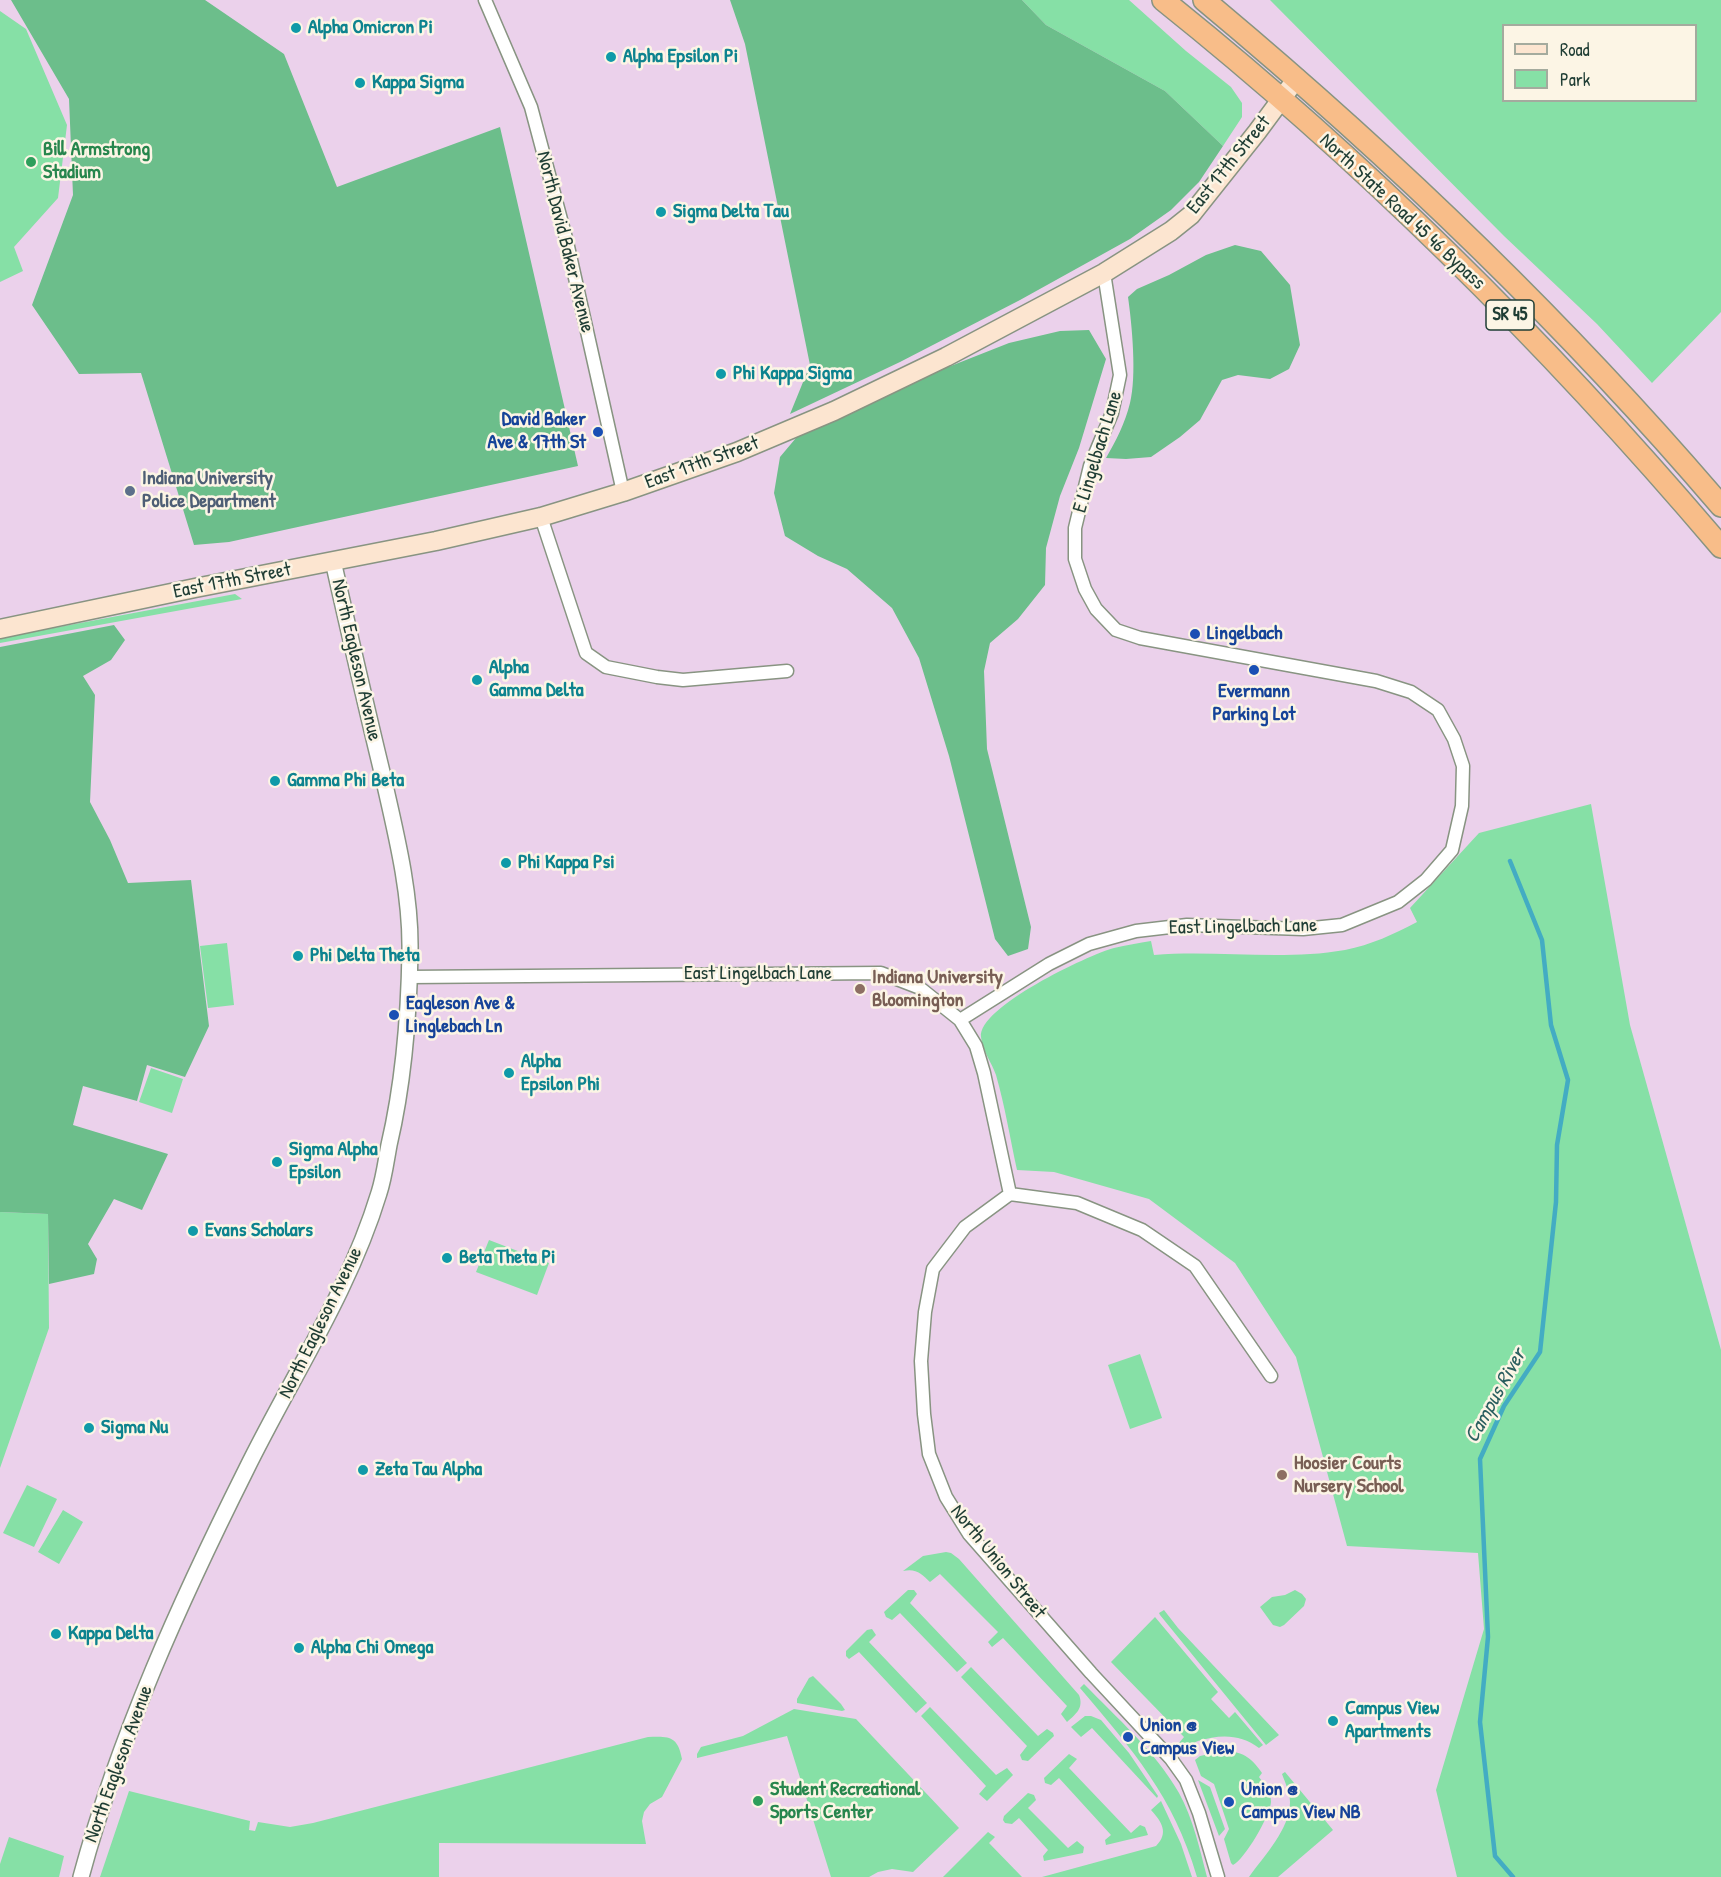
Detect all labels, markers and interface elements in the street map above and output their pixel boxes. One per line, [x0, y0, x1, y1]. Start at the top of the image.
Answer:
place label: Alpha Omicron Pi [308, 16, 433, 40]
marker: Alpha Omicron Pi [289, 21, 303, 35]
legend [1502, 24, 1697, 102]
text: Road [1560, 37, 1590, 62]
place label: Alpha Epsilon Pi [623, 45, 738, 69]
marker: Alpha Epsilon Pi [604, 50, 618, 64]
text: Park [1560, 67, 1590, 92]
place label: Kappa Sigma [372, 71, 464, 95]
marker: Kappa Sigma [353, 76, 367, 90]
street label: East 17th Street [1182, 111, 1276, 219]
street label: North State Road 45 46 Bypass [1314, 129, 1490, 295]
place label: Bill Armstrong Stadium [43, 138, 150, 185]
street label: North David Baker Avenue [531, 149, 599, 335]
marker: Bill Armstrong Stadium [24, 155, 38, 169]
place label: Sigma Delta Tau [673, 200, 789, 224]
marker: Sigma Delta Tau [654, 205, 668, 219]
road number: SR 45 [1486, 300, 1534, 330]
place label: Phi Kappa Sigma [733, 362, 852, 386]
marker: Phi Kappa Sigma [714, 367, 728, 381]
street label: E Lingelbach Lane [1068, 388, 1128, 516]
place label: David Baker Ave & 17th St [487, 408, 586, 455]
marker: David Baker Ave & 17th St [591, 425, 605, 439]
street label: East 17th Street [642, 431, 762, 495]
place label: Indiana University Police Department [142, 467, 276, 514]
marker: Indiana University Police Department [123, 484, 137, 498]
street label: East 17th Street [171, 558, 293, 604]
street label: North Eagleson Avenue [326, 577, 386, 743]
place label: Lingelbach [1207, 622, 1282, 646]
marker: Lingelbach [1188, 627, 1202, 641]
place label: Alpha Gamma Delta [489, 656, 584, 703]
marker: Evermann Parking Lot [1247, 663, 1261, 677]
marker: Alpha Gamma Delta [470, 673, 484, 687]
place label: Evermann Parking Lot [1213, 680, 1295, 727]
place label: Gamma Phi Beta [287, 769, 404, 793]
marker: Gamma Phi Beta [268, 774, 282, 788]
place label: Phi Kappa Psi [518, 851, 615, 875]
marker: Phi Kappa Psi [499, 856, 513, 870]
street label: East Lingelbach Lane [1169, 914, 1317, 940]
place label: Phi Delta Theta [310, 944, 420, 968]
marker: Phi Delta Theta [291, 949, 305, 963]
street label: East Lingelbach Lane [684, 962, 832, 986]
place label: Indiana University Bloomington [872, 966, 1003, 1013]
marker: Indiana University Bloomington [853, 982, 867, 996]
place label: Eagleson Ave & Linglebach Ln [406, 992, 515, 1039]
marker: Eagleson Ave & Linglebach Ln [387, 1008, 401, 1022]
place label: Alpha Epsilon Phi [521, 1050, 600, 1097]
marker: Alpha Epsilon Phi [502, 1066, 516, 1080]
place label: Sigma Alpha Epsilon [289, 1138, 377, 1185]
marker: Sigma Alpha Epsilon [270, 1155, 284, 1169]
place label: Evans Scholars [205, 1219, 313, 1243]
marker: Evans Scholars [186, 1224, 200, 1238]
street label: North Eagleson Avenue [274, 1243, 368, 1403]
place label: Beta Theta Pi [459, 1246, 556, 1270]
marker: Beta Theta Pi [440, 1251, 454, 1265]
water label: Campus River [1460, 1345, 1532, 1447]
place label: Sigma Nu [101, 1416, 168, 1440]
marker: Sigma Nu [82, 1421, 96, 1435]
place label: Hoosier Courts Nursery School [1294, 1452, 1404, 1499]
place label: Zeta Tau Alpha [375, 1458, 482, 1482]
marker: Zeta Tau Alpha [356, 1463, 370, 1477]
marker: Hoosier Courts Nursery School [1275, 1468, 1289, 1482]
street label: North Union Street [945, 1500, 1051, 1624]
place label: Kappa Delta [68, 1622, 153, 1646]
marker: Kappa Delta [49, 1627, 63, 1641]
place label: Alpha Chi Omega [311, 1636, 433, 1660]
marker: Alpha Chi Omega [292, 1641, 306, 1655]
street label: North Eagleson Avenue [79, 1682, 159, 1846]
place label: Campus View Apartments [1345, 1697, 1439, 1744]
place label: Union @ Campus View [1140, 1714, 1234, 1761]
marker: Campus View Apartments [1326, 1714, 1340, 1728]
marker: Union @ Campus View [1121, 1730, 1135, 1744]
place label: Student Recreational Sports Center [770, 1778, 920, 1825]
place label: Union @ Campus View NB [1241, 1778, 1361, 1825]
marker: Student Recreational Sports Center [751, 1794, 765, 1808]
marker: Union @ Campus View NB [1222, 1795, 1236, 1809]

